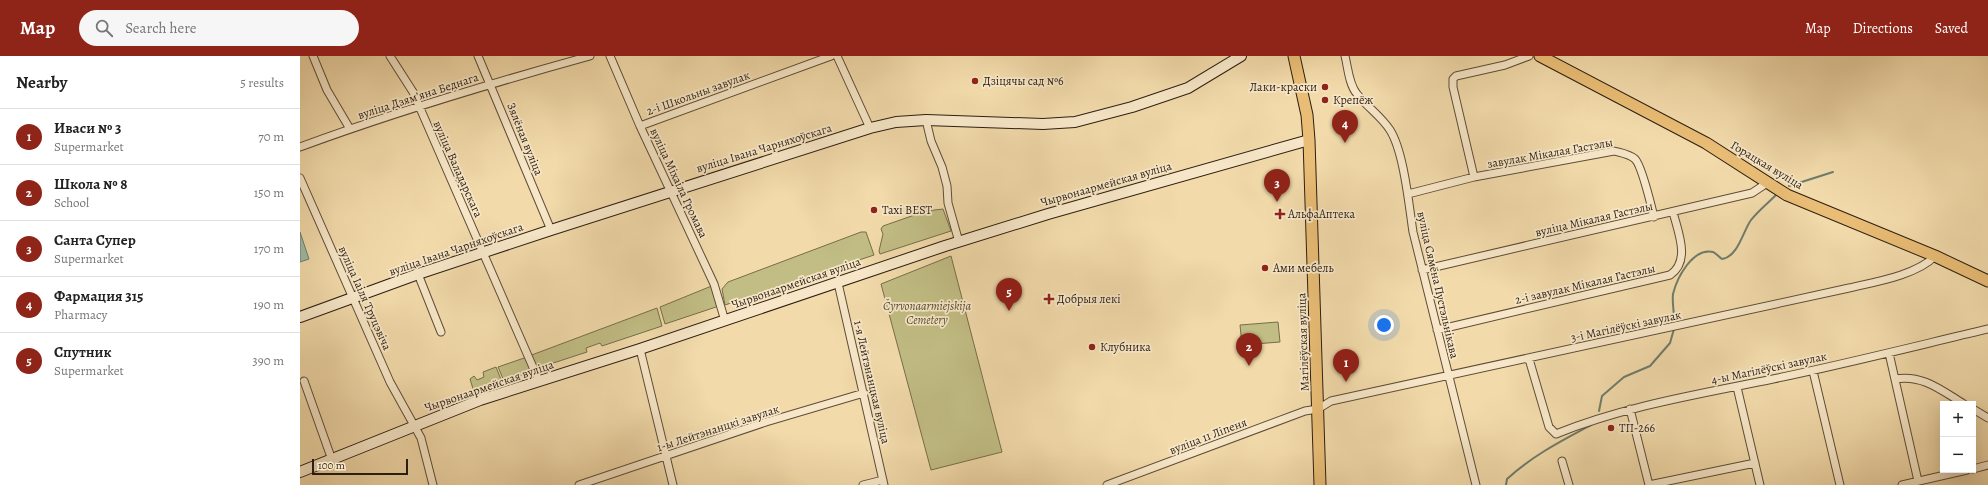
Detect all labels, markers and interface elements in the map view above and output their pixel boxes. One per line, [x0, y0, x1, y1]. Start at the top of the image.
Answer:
search box [79, 10, 359, 46]
text: Map [20, 15, 55, 41]
icon: search [93, 17, 115, 39]
text: Search here [125, 18, 197, 38]
text: Map [1805, 19, 1831, 38]
text: Directions [1853, 19, 1913, 38]
text: Saved [1935, 19, 1968, 38]
street label: 2-і Школьны завулак [644, 67, 752, 119]
street label: вуліца Дзямʼяна Беднага [356, 69, 481, 123]
text: Nearby [16, 71, 67, 94]
place label: Дзіцячы сад №6 [983, 73, 1064, 89]
text: 5 results [240, 74, 284, 91]
marker: Дзіцячы сад №6 [970, 76, 980, 86]
place label: Лаки-краски [1250, 79, 1317, 95]
marker: Лаки-краски [1320, 82, 1330, 92]
place label: Крепёж [1333, 92, 1373, 108]
marker: Крепёж [1320, 95, 1330, 105]
street label: Зялёная вуліца [503, 100, 547, 178]
pin: 4 [1332, 110, 1358, 143]
text: Иваси № 3 [54, 118, 121, 138]
street label: вуліца Валадарскага [429, 118, 487, 220]
street label: вуліца Івана Чарняхоўскага [694, 120, 834, 176]
street label: вуліца Міхаіла Громава [646, 125, 712, 241]
text: 1 [27, 128, 31, 145]
text: 70 m [258, 128, 284, 145]
street label: завулак Мікалая Гастэлы [1486, 134, 1614, 172]
street label: Горацкая вуліца [1728, 137, 1807, 193]
text: Supermarket [54, 138, 124, 155]
street label: Чырвонаармейская вуліца [1039, 157, 1174, 210]
pin: 3 [1264, 169, 1290, 202]
text: Школа № 8 [54, 174, 127, 194]
text: 2 [26, 184, 32, 201]
text: 150 m [254, 184, 284, 201]
text: School [54, 194, 89, 211]
street label: вуліца Мікалая Гастэлы [1534, 198, 1654, 240]
place label: Taxi BEST [882, 202, 933, 218]
marker: Taxi BEST [869, 205, 879, 215]
place label: АльфаАптека [1287, 206, 1355, 222]
marker: АльфаАптека [1275, 209, 1285, 219]
street label: вуліца Сямёна Пустэльнікава [1413, 210, 1463, 361]
street label: вуліца Івана Чарняхоўскага [387, 218, 526, 280]
text: Санта Супер [54, 230, 136, 250]
text: 3 [26, 240, 32, 257]
text: 170 m [254, 240, 284, 257]
street label: вуліца Іаіля Труцэвіча [335, 243, 395, 353]
text: Supermarket [54, 250, 124, 267]
street label: Чырвонаармейская вуліца [729, 253, 863, 313]
place label: Ами мебель [1272, 260, 1334, 276]
street label: 2-і завулак Мікалая Гастэлы [1513, 260, 1657, 308]
marker: Ами мебель [1260, 263, 1270, 273]
pin: 5 [996, 278, 1022, 311]
text: Фармация 315 [54, 286, 143, 306]
place label: Добрыя лекі [1057, 291, 1121, 307]
street label: Магілёўская вуліца [1293, 292, 1313, 391]
marker: Добрыя лекі [1044, 294, 1054, 304]
text: 4 [26, 296, 32, 313]
text: 190 m [253, 296, 284, 313]
park label: Čyrvonaarmiejskija Cemetery [883, 298, 971, 328]
text: Pharmacy [54, 306, 107, 323]
street label: 3-і Магілёўскі завулак [1569, 306, 1683, 346]
your location [1374, 315, 1394, 335]
street label: 1-я Лейтэнанцкая вуліца [850, 319, 894, 446]
pin: 2 [1236, 333, 1262, 366]
place label: Клубника [1100, 339, 1151, 355]
text: Спутник [54, 342, 112, 362]
marker: Клубника [1087, 342, 1097, 352]
street label: 4-ы Магілёўскі завулак [1710, 348, 1828, 388]
pin: 1 [1333, 349, 1359, 382]
text: 5 [26, 352, 32, 369]
text: 390 m [252, 352, 284, 369]
street label: Чырвонаармейская вуліца [422, 356, 556, 416]
text: Supermarket [54, 362, 124, 379]
street label: 1-ы Лейтэнанцкі завулак [655, 401, 781, 455]
map controls [1940, 401, 1976, 473]
button: + [1940, 401, 1976, 437]
street label: вуліца 11 Ліпеня [1167, 414, 1249, 458]
place label: ТП-266 [1619, 420, 1656, 436]
marker: ТП-266 [1606, 423, 1616, 433]
button: − [1940, 437, 1976, 473]
scale bar [312, 457, 408, 476]
text: 100 m [318, 458, 345, 473]

